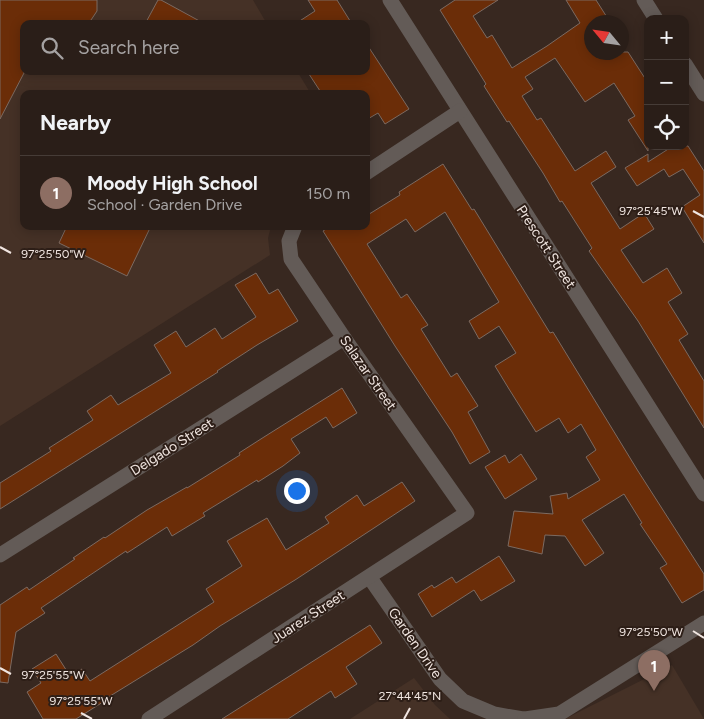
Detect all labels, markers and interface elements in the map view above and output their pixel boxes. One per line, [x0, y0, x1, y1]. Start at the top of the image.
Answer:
north arrow [584, 15, 629, 60]
map controls [644, 15, 689, 150]
button: + [644, 15, 689, 60]
search box [20, 20, 370, 75]
icon: search [38, 34, 66, 62]
text: Search here [78, 36, 180, 59]
button: − [644, 60, 689, 105]
button: locate [644, 105, 689, 150]
text: Nearby [40, 110, 111, 135]
text: Moody High School [87, 172, 258, 195]
text: 1 [53, 184, 59, 203]
text: 150 m [306, 184, 350, 203]
text: School · Garden Drive [87, 195, 242, 214]
street label: Prescott Street [513, 202, 579, 292]
text: 97°25'45"W [619, 204, 683, 218]
text: 97°25'50"W [21, 247, 85, 261]
street label: Salazar Street [336, 332, 400, 414]
street label: Delgado Street [127, 415, 217, 479]
your location [284, 478, 310, 504]
street label: Juarez Street [268, 587, 348, 647]
street label: Garden Drive [385, 605, 446, 682]
text: 97°25'50"W [619, 625, 683, 639]
pin: 1 [638, 650, 670, 691]
text: 97°25'55"W [22, 668, 85, 682]
text: 27°44'45"N [379, 689, 441, 703]
text: 97°25'55"W [50, 694, 113, 708]

